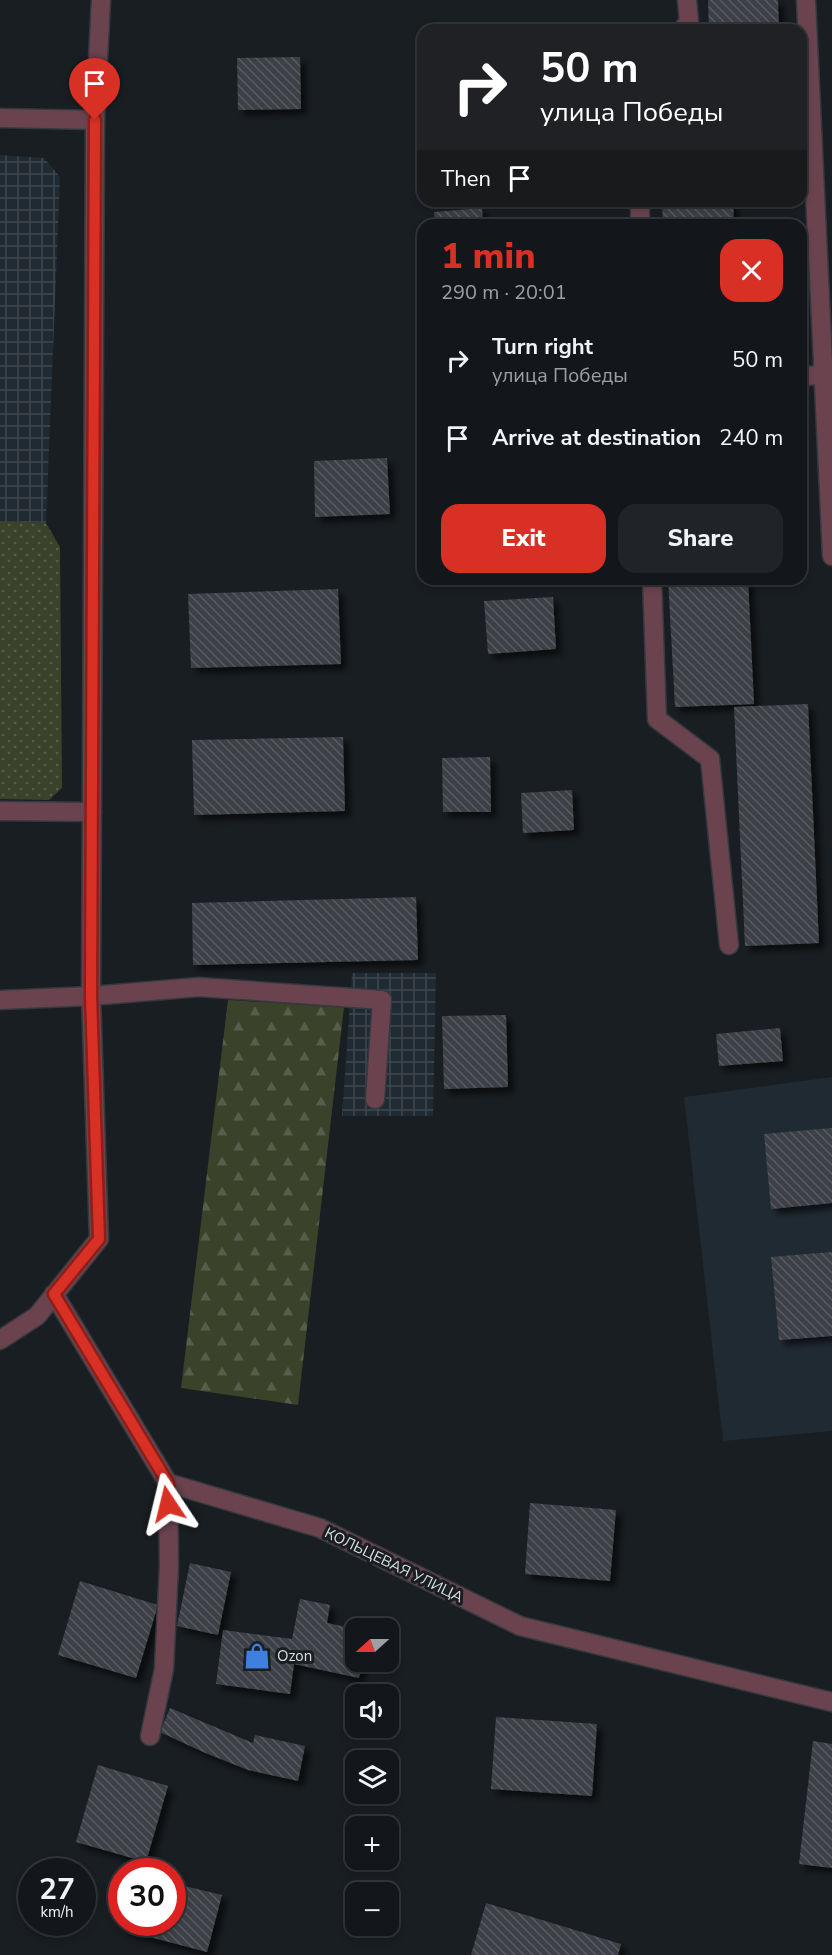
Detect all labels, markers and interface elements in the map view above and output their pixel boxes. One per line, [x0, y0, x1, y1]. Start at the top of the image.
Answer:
text: 50 m [540, 40, 639, 97]
icon: right [441, 48, 519, 126]
pin [69, 58, 120, 120]
icon: arrive [78, 67, 111, 100]
text: улица Победы [540, 94, 724, 131]
icon: arrive [503, 162, 536, 195]
text: Then [441, 164, 491, 194]
text: 1 min [441, 232, 536, 281]
button: close [720, 239, 783, 302]
text: 290 m · 20:01 [441, 279, 567, 306]
text: Turn right [492, 332, 593, 362]
icon: right [441, 344, 474, 377]
text: 50 m [732, 345, 783, 375]
text: улица Победы [492, 362, 628, 389]
icon: arrive [441, 422, 474, 455]
text: Arrive at destination [492, 423, 701, 453]
text: 240 m [719, 423, 783, 453]
button: Exit [441, 504, 606, 573]
button: Share [618, 504, 783, 573]
position arrow [136, 1472, 200, 1536]
street label: КОЛЬЦЕВАЯ УЛИЦА [321, 1523, 467, 1607]
north arrow [345, 1618, 399, 1672]
map controls [345, 1618, 399, 1936]
shop icon: Ozon [242, 1641, 272, 1671]
place label: Ozon [277, 1646, 312, 1666]
button: sound [345, 1684, 399, 1738]
button: layers [345, 1750, 399, 1804]
button: + [345, 1816, 399, 1870]
speed limit sign: 30 [108, 1858, 186, 1936]
text: 27 [39, 1869, 75, 1910]
button: − [345, 1882, 399, 1936]
text: km/h [40, 1902, 74, 1922]

